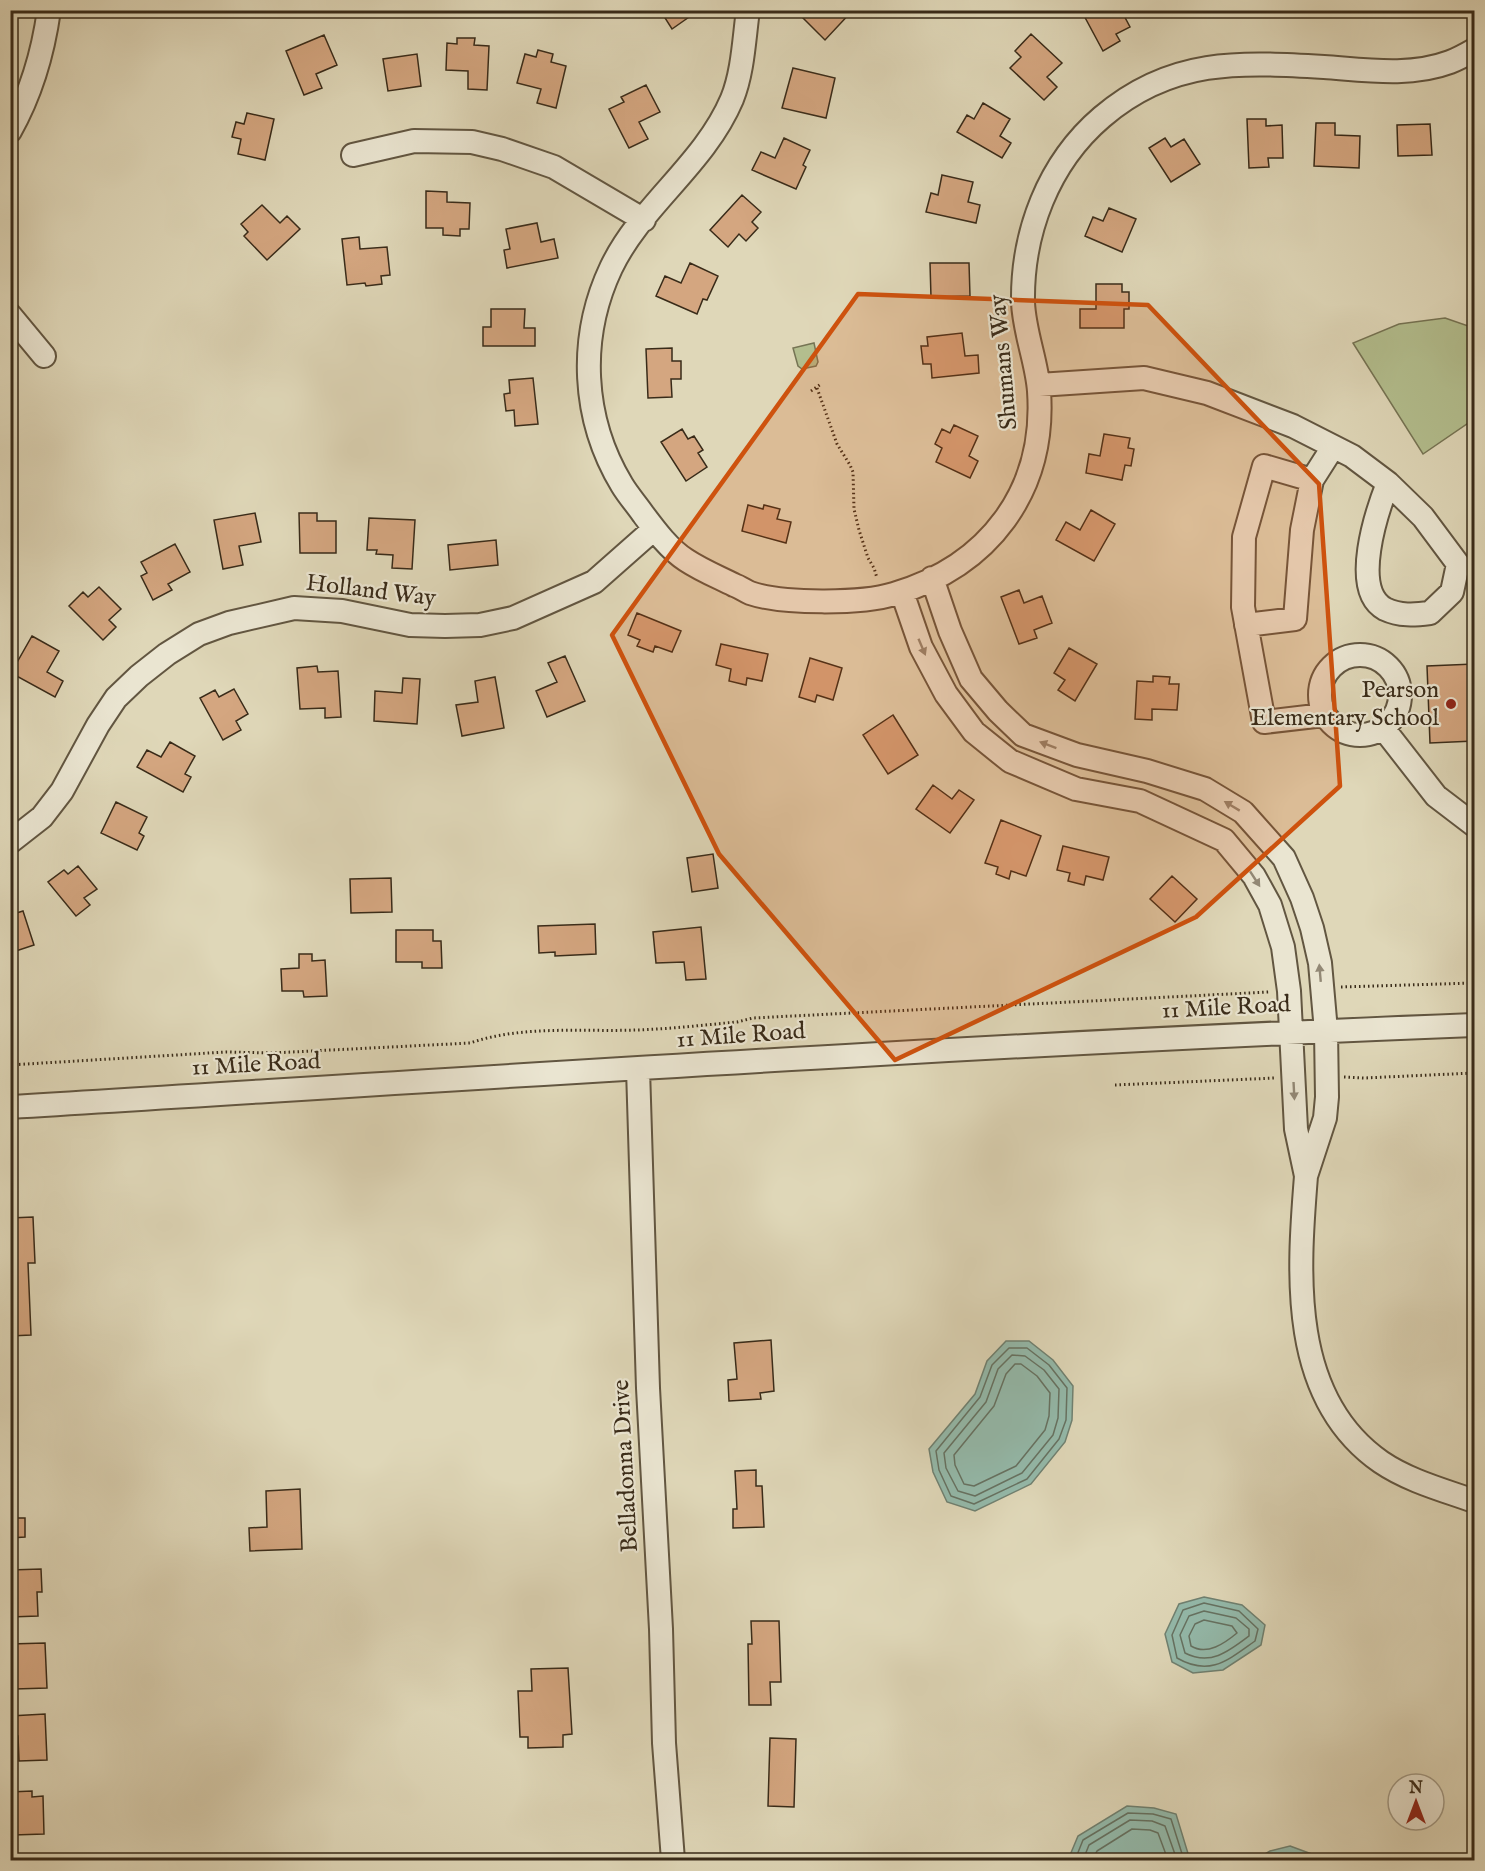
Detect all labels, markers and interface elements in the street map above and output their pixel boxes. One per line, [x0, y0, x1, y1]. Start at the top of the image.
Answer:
street label: Shumans Way [983, 293, 1025, 431]
street label: Holland Way [304, 568, 438, 614]
one-way arrow [917, 638, 927, 656]
place label: Pearson Elementary School [1251, 675, 1439, 734]
marker: Pearson Elementary School [1444, 697, 1458, 711]
one-way arrow [1039, 739, 1057, 749]
one-way arrow [1224, 800, 1240, 811]
one-way arrow [1249, 871, 1260, 887]
one-way arrow [1315, 963, 1325, 982]
street label: 11 Mile Road [1161, 989, 1291, 1027]
street label: 11 Mile Road [676, 1016, 807, 1056]
street label: 11 Mile Road [191, 1046, 321, 1084]
one-way arrow [1290, 1081, 1299, 1100]
street label: Belladonna Drive [606, 1379, 646, 1553]
north arrow [1386, 1772, 1446, 1832]
text: N [1408, 1779, 1423, 1799]

